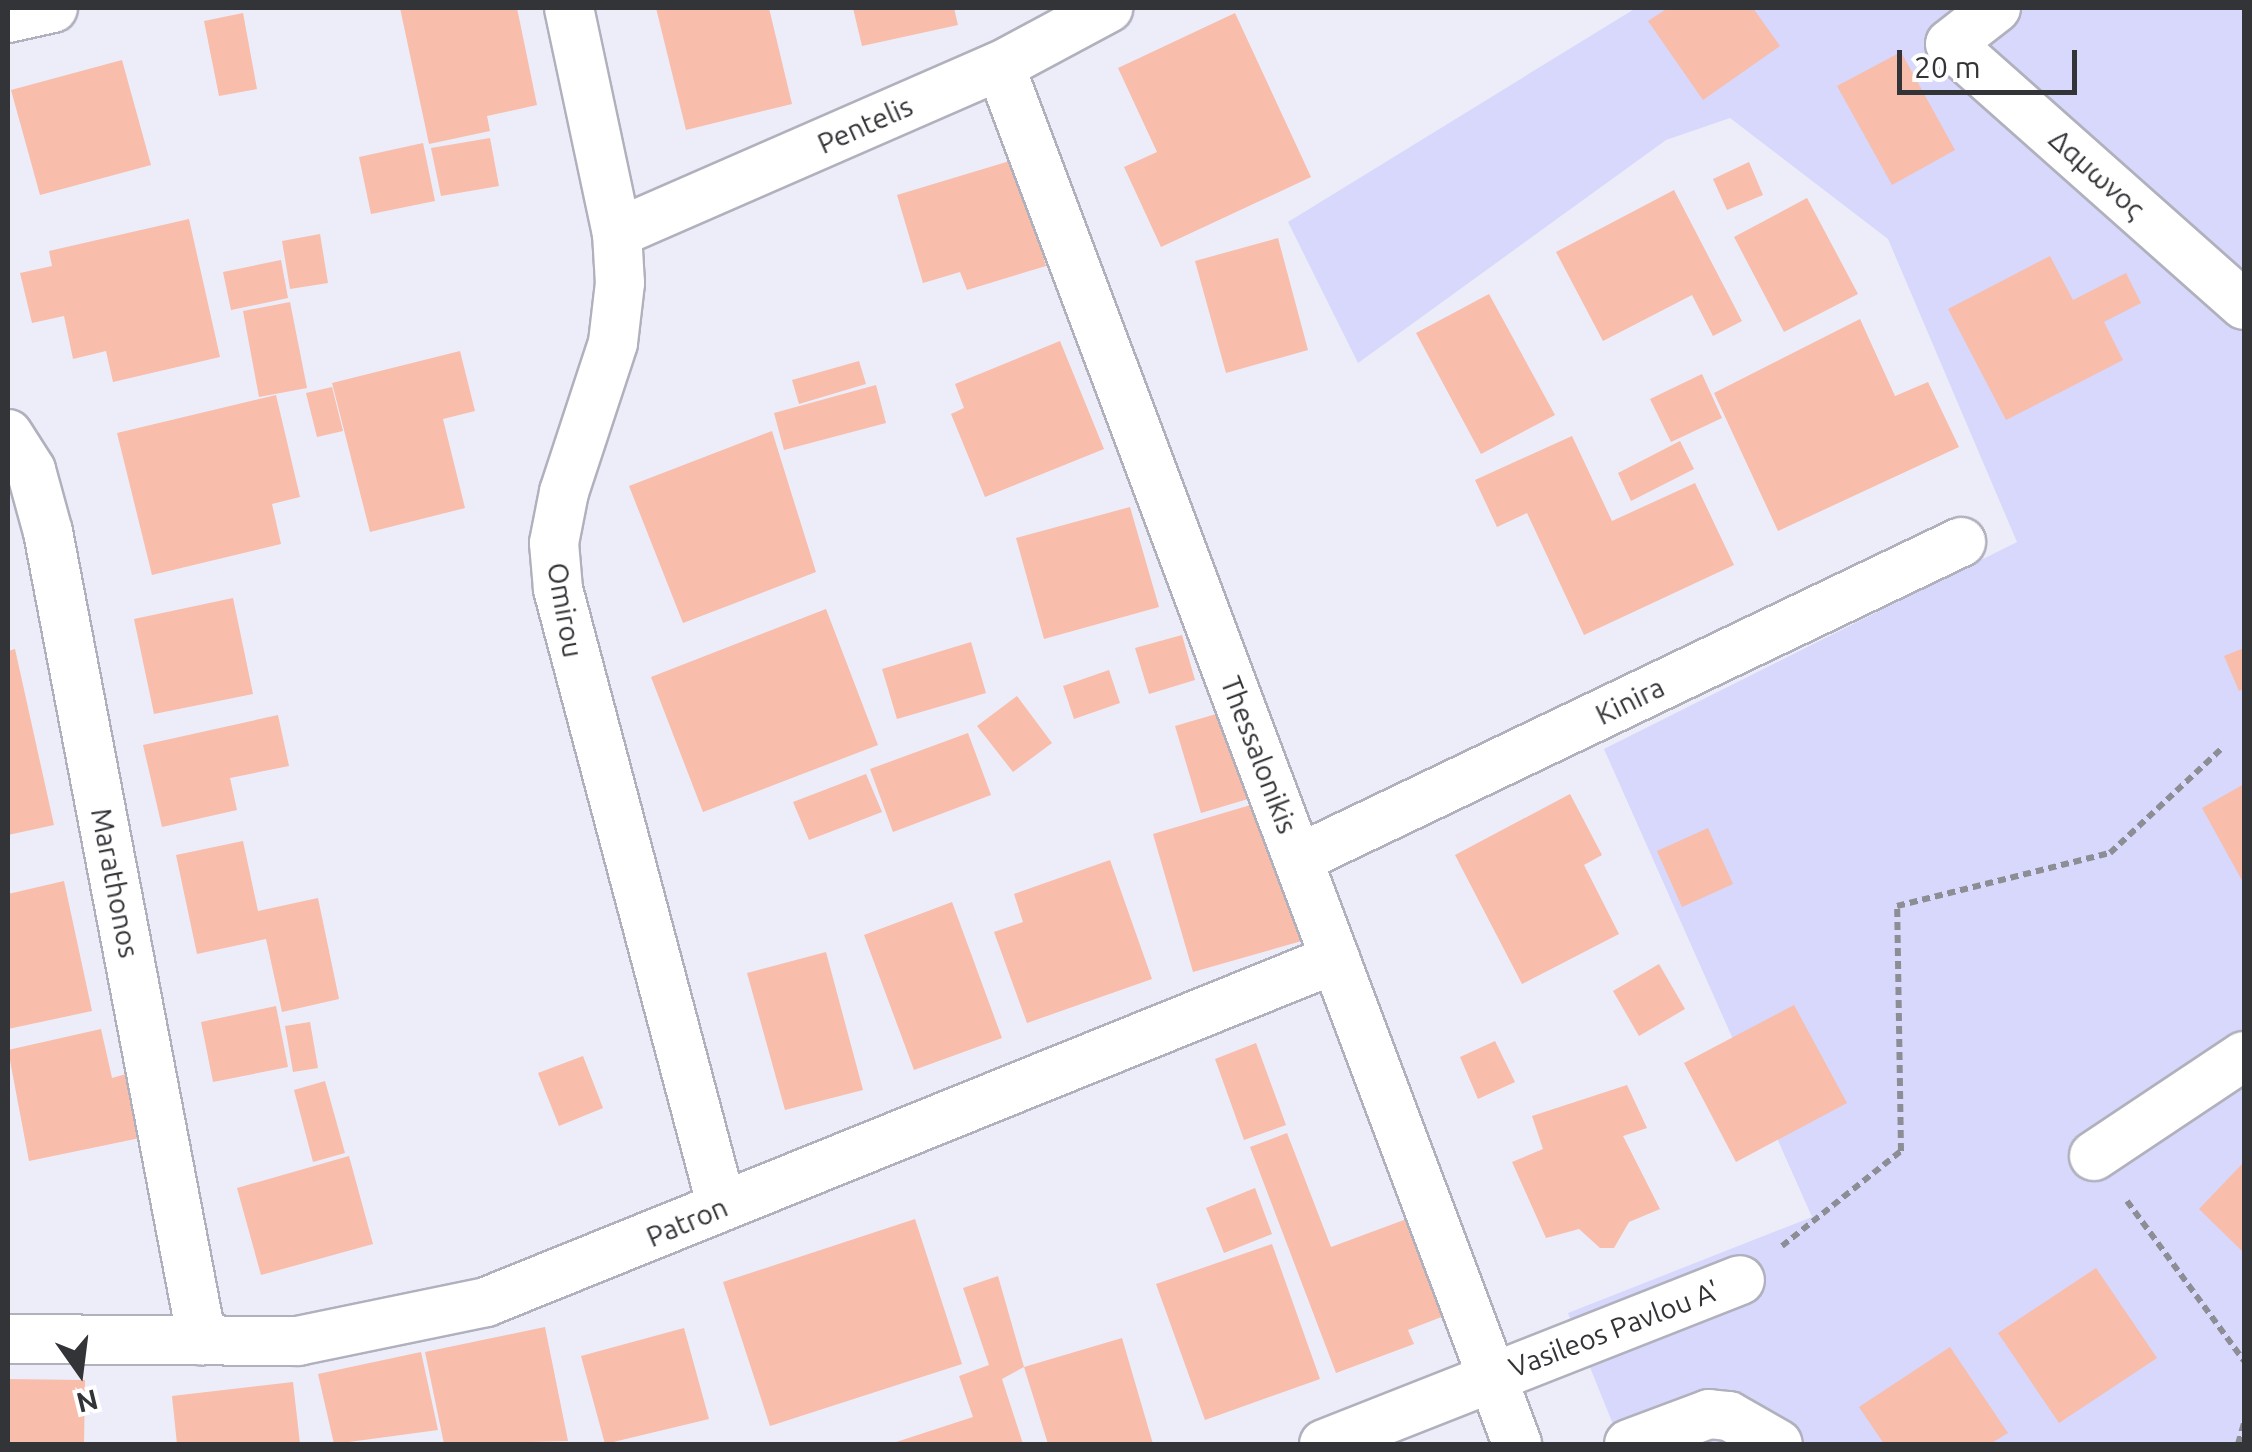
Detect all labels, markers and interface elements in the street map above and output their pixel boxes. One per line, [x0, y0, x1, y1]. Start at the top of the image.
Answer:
scale bar [1902, 30, 2082, 92]
text: 20 m [1914, 50, 1981, 84]
street label: Pentelis [812, 89, 918, 161]
street label: Δαμωνος [2042, 122, 2152, 226]
street label: Omirou [540, 560, 590, 660]
street label: Kinira [1590, 670, 1670, 732]
street label: Thessalonikis [1214, 672, 1304, 838]
street label: Marathonos [84, 805, 146, 961]
street label: Patron [641, 1190, 733, 1254]
street label: Vasileos Pavlou A' [1504, 1274, 1724, 1384]
north arrow [30, 1322, 130, 1422]
text: N [74, 1384, 101, 1419]

